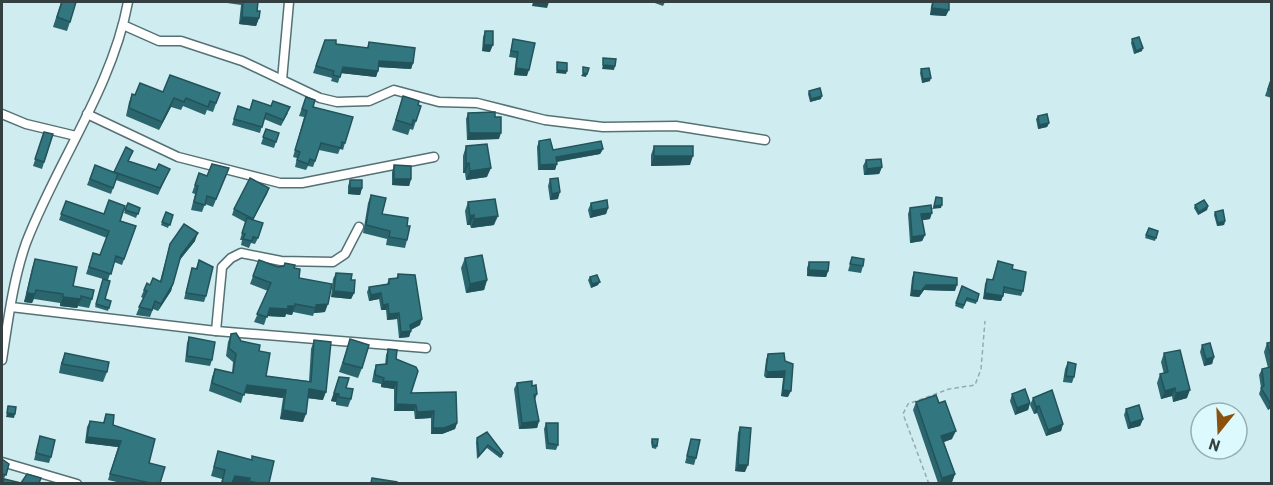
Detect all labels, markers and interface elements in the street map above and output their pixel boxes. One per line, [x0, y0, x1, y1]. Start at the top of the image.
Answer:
north arrow [1189, 401, 1249, 461]
text: N [1206, 435, 1222, 456]

